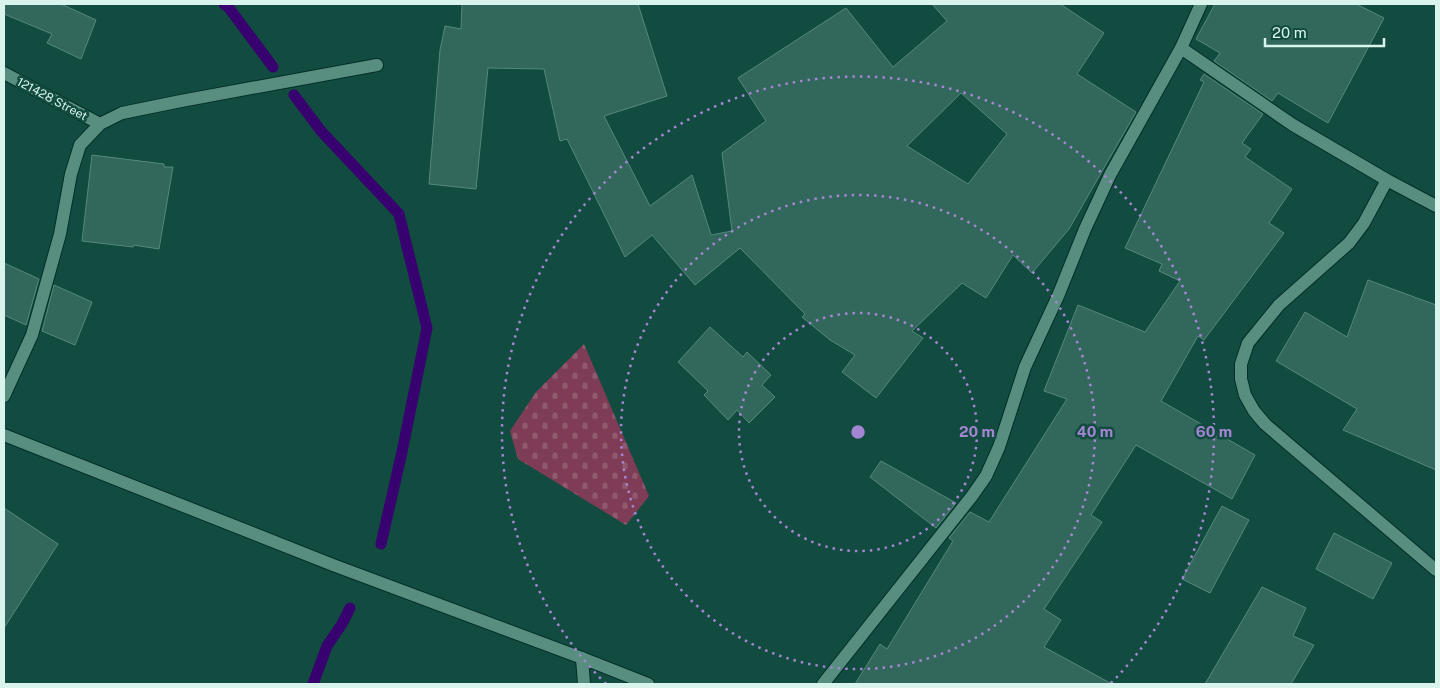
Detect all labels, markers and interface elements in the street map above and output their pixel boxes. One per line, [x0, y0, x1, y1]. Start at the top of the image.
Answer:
scale bar [1265, 15, 1384, 47]
text: 20 m [1272, 24, 1307, 41]
street label: 121428 Street [15, 75, 90, 123]
centre of rings [849, 423, 867, 441]
text: 20 m [959, 423, 995, 440]
text: 40 m [1077, 423, 1113, 440]
text: 60 m [1196, 423, 1232, 440]

